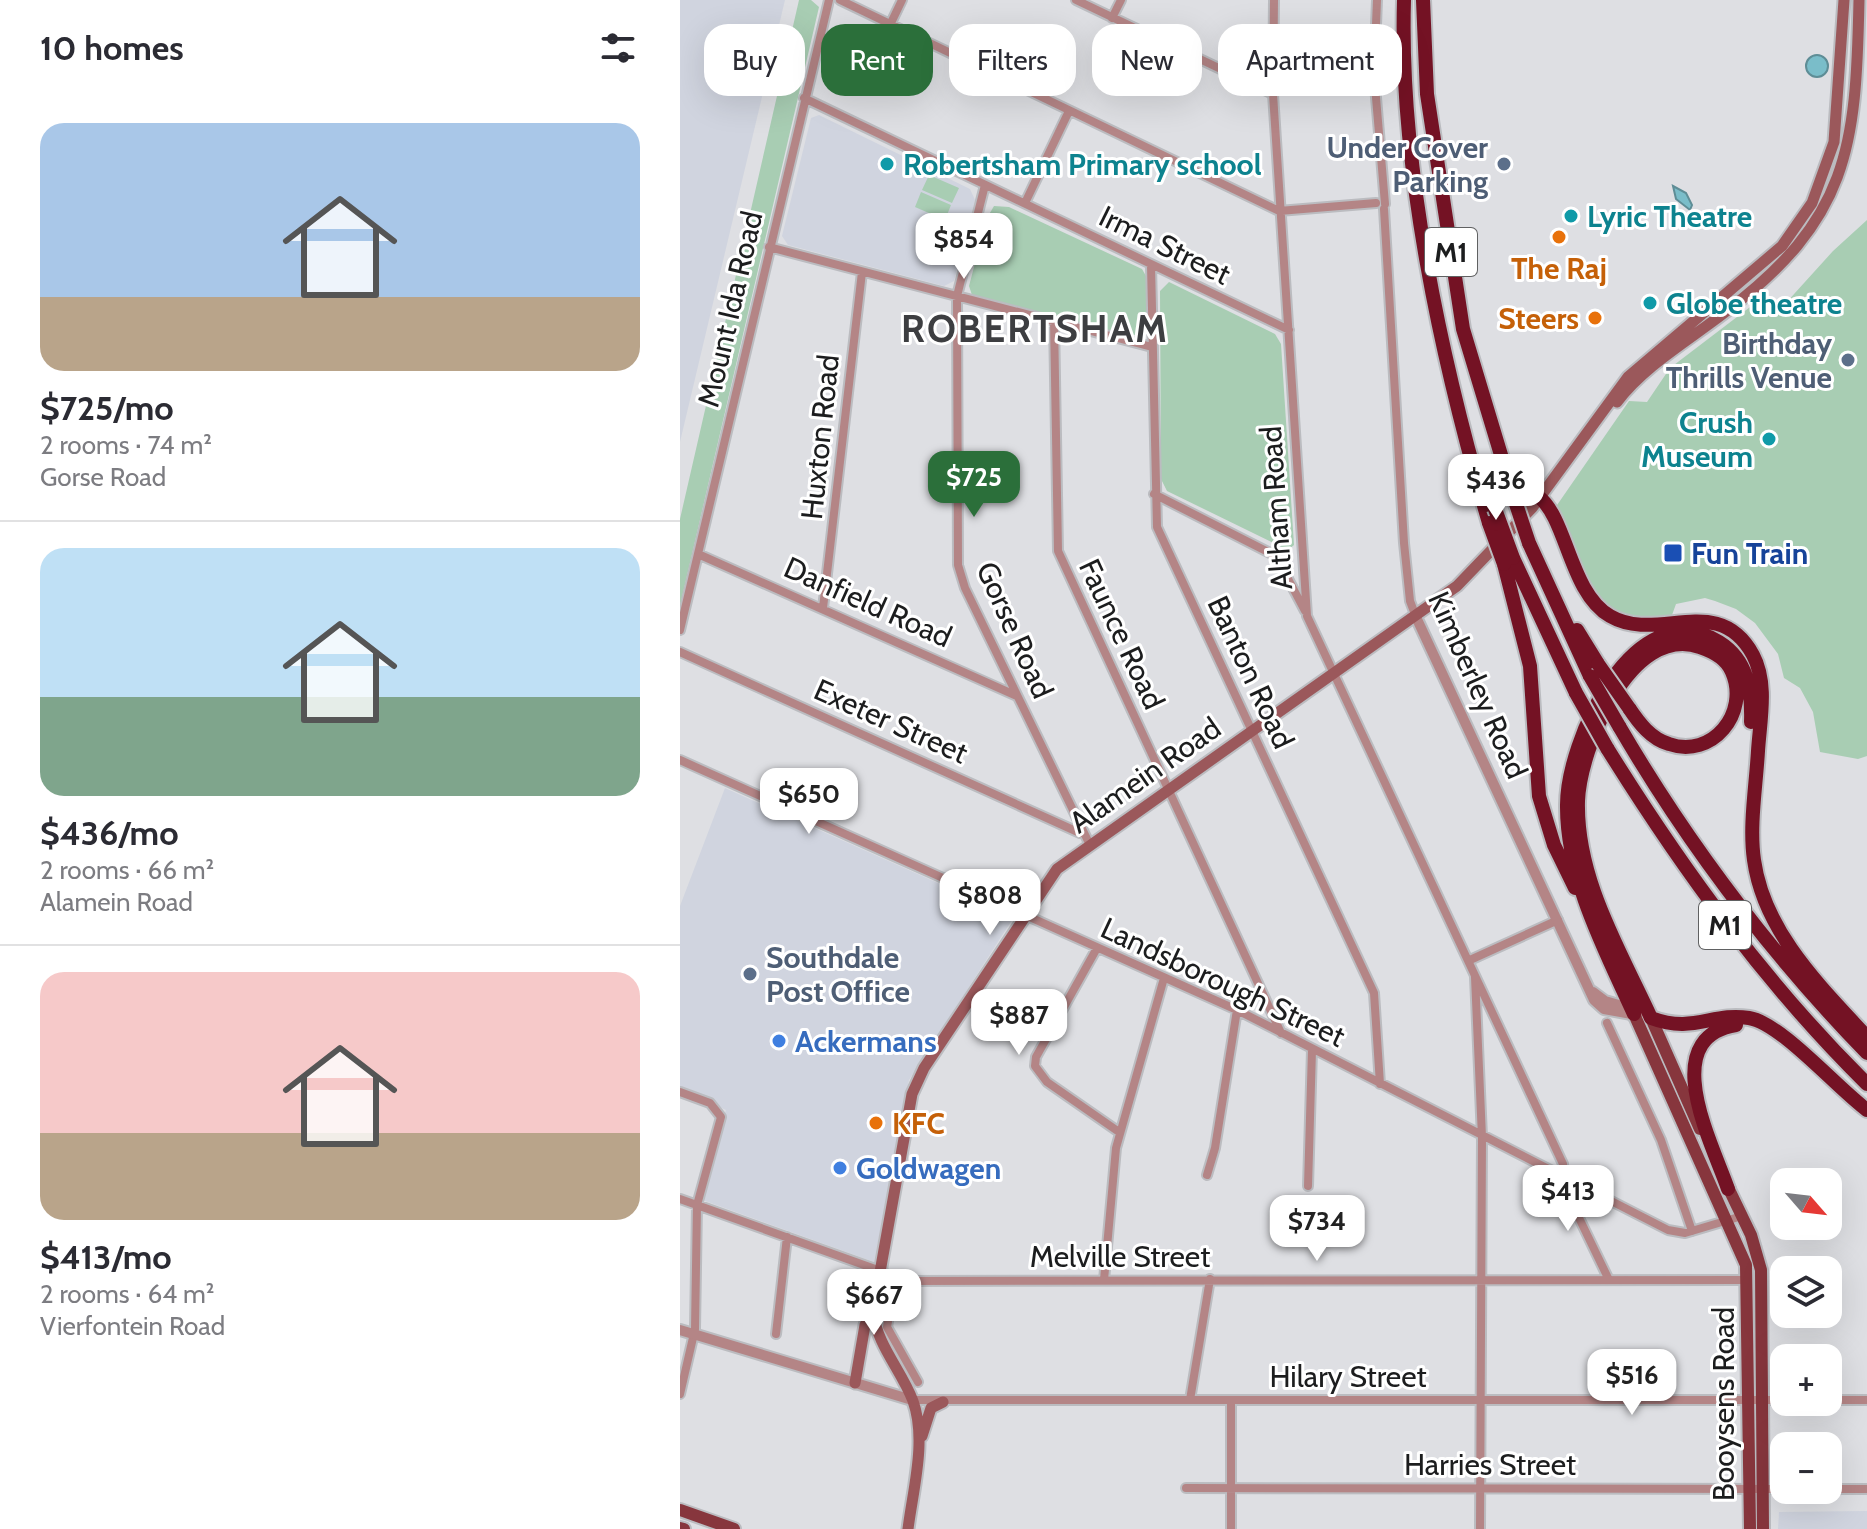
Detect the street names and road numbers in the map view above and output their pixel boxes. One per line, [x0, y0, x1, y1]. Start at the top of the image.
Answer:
street label: Irma Street [1093, 197, 1237, 293]
street label: Mount Ida Road [690, 208, 770, 410]
road number: M1 [1425, 228, 1477, 276]
street label: Huxton Road [793, 353, 847, 521]
street label: Altham Road [1252, 425, 1300, 591]
street label: Danfield Road [778, 549, 958, 655]
street label: Faunce Road [1071, 553, 1173, 715]
street label: Gorse Road [968, 556, 1062, 704]
street label: Kimberley Road [1420, 586, 1536, 784]
street label: Banton Road [1200, 590, 1302, 754]
street label: Exeter Street [808, 671, 974, 771]
street label: Alamein Road [1062, 709, 1228, 841]
road number: M1 [1699, 901, 1751, 949]
street label: Landsborough Street [1095, 909, 1351, 1055]
street label: Melville Street [1030, 1238, 1210, 1275]
street label: Booysens Road [1705, 1307, 1742, 1501]
street label: Hilary Street [1269, 1358, 1427, 1395]
street label: Harries Street [1404, 1446, 1576, 1483]

